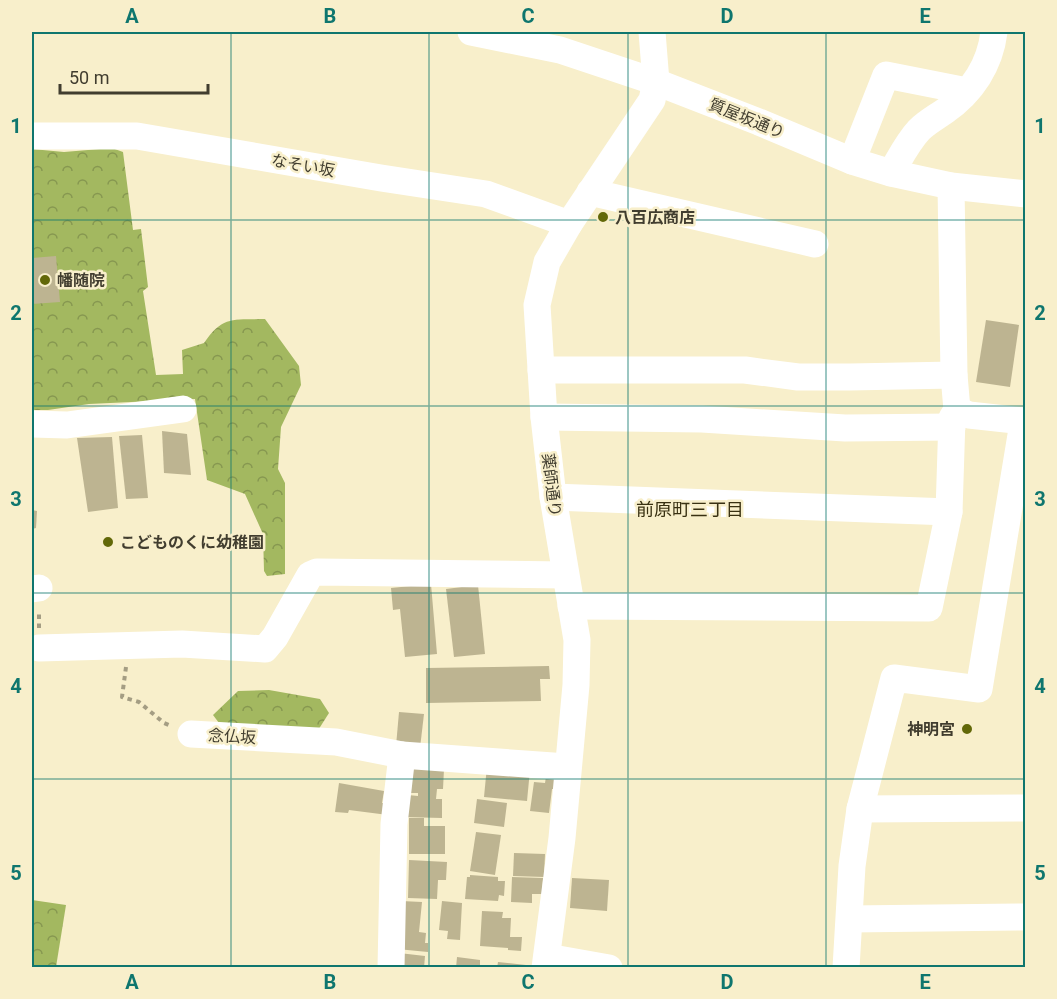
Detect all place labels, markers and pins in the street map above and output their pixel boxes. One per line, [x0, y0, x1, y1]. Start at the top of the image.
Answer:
place label: 八百広商店 [615, 208, 695, 227]
marker: 八百広商店 [596, 210, 610, 224]
place label: 幡随院 [57, 271, 105, 290]
marker: 幡随院 [38, 273, 52, 287]
place label: こどものくに幼稚園 [120, 533, 264, 552]
marker: こどものくに幼稚園 [101, 535, 115, 549]
place label: 神明宮 [907, 720, 955, 739]
marker: 神明宮 [960, 722, 974, 736]

